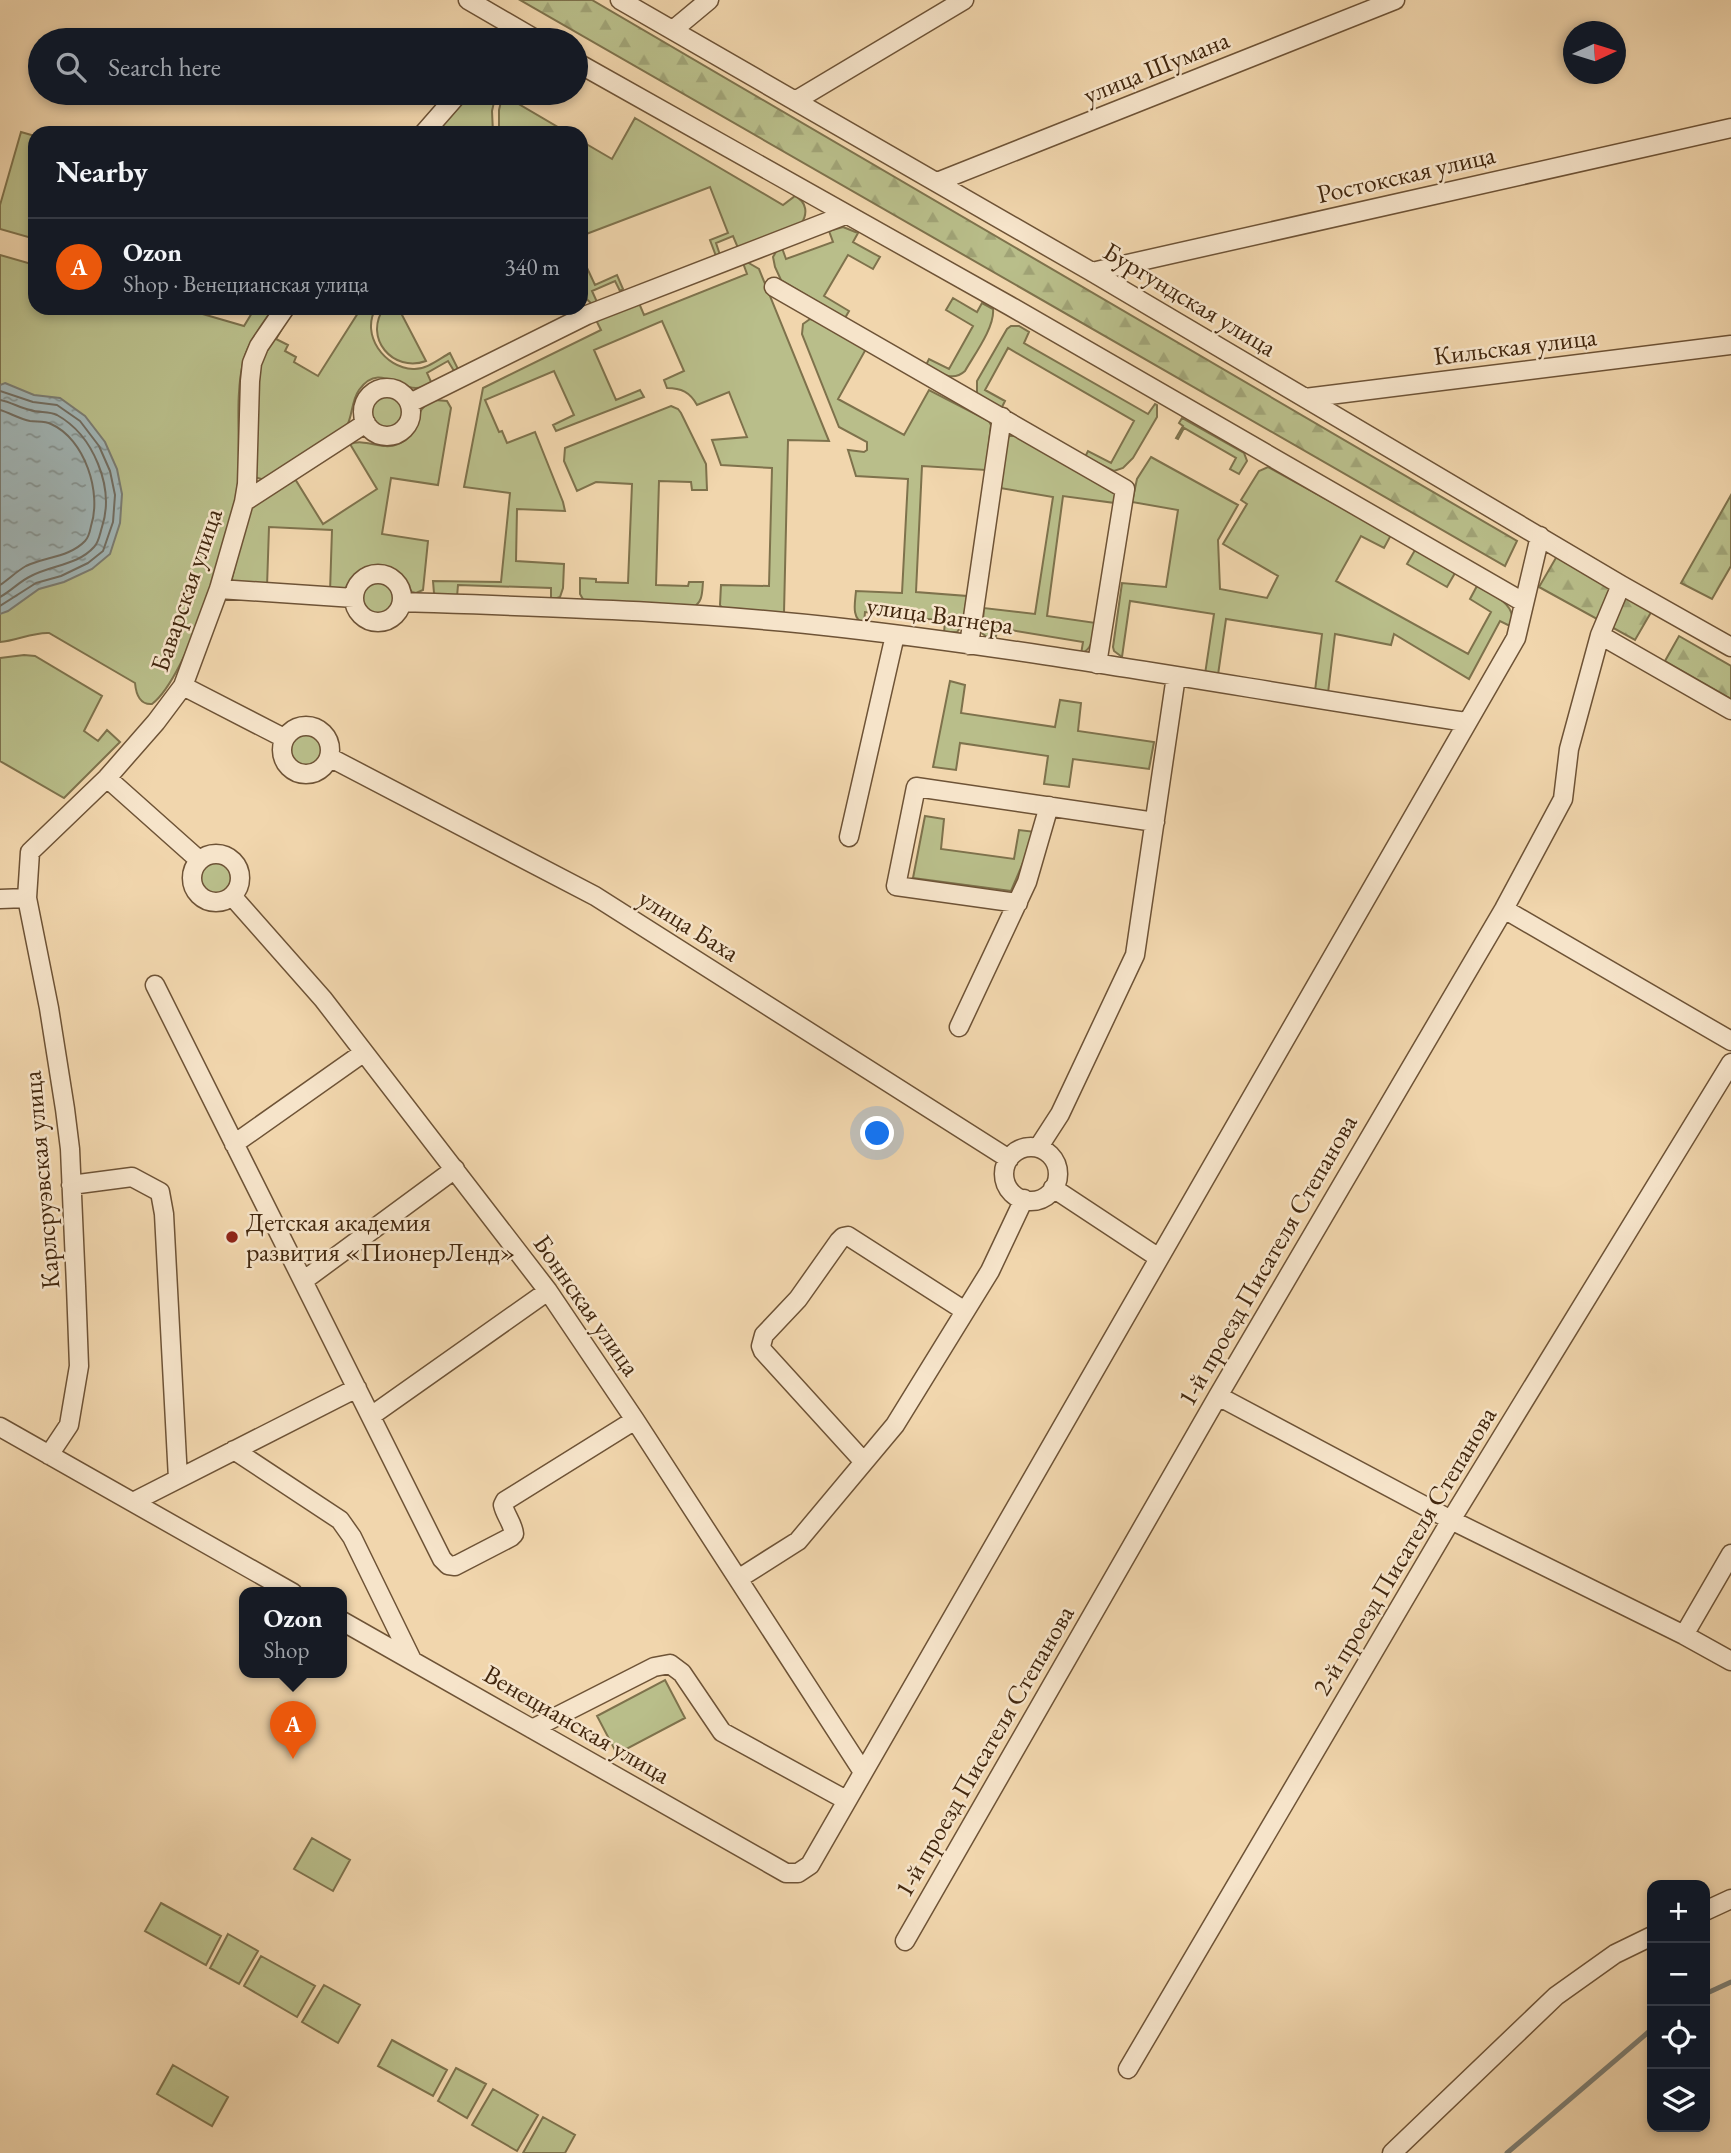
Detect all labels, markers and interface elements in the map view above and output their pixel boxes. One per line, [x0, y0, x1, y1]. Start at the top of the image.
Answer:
north arrow [1563, 21, 1626, 84]
street label: улица Шумана [1078, 22, 1235, 112]
search box [28, 28, 588, 105]
icon: search [52, 48, 90, 86]
text: Search here [108, 50, 221, 84]
street label: Ростокская улица [1313, 137, 1499, 211]
text: Nearby [56, 152, 148, 191]
street label: Бургундская улица [1097, 234, 1283, 364]
text: Ozon [123, 235, 182, 269]
text: A [71, 252, 87, 282]
text: 340 m [504, 252, 560, 282]
text: Shop · Венецианская улица [123, 269, 369, 299]
street label: Кильская улица [1432, 319, 1599, 373]
street label: Баварская улица [142, 503, 230, 676]
street label: улица Вагнера [864, 588, 1016, 642]
street label: улица Баха [632, 881, 746, 970]
street label: Карлсруэвская улица [14, 1069, 67, 1290]
street label: 1-й проезд Писателя Степанова [1169, 1108, 1365, 1412]
your location [860, 1116, 894, 1150]
place label: Детская академия развития «ПионерЛенд» [246, 1205, 515, 1269]
street label: Боннская улица [526, 1228, 649, 1383]
marker: Детская академия развития «ПионерЛенд» [224, 1229, 240, 1245]
street label: 2-й проезд Писателя Степанова [1304, 1400, 1504, 1702]
popup [239, 1587, 347, 1678]
street label: 1-й проезд Писателя Степанова [886, 1599, 1082, 1903]
text: Ozon [264, 1601, 322, 1635]
text: Shop [264, 1635, 309, 1665]
street label: Венецианская улица [477, 1657, 677, 1792]
pin: A [270, 1701, 316, 1759]
map controls [1647, 1880, 1710, 2132]
button: + [1647, 1880, 1710, 1943]
button: − [1647, 1943, 1710, 2006]
button: locate [1647, 2006, 1710, 2069]
button: layers [1647, 2069, 1710, 2132]

